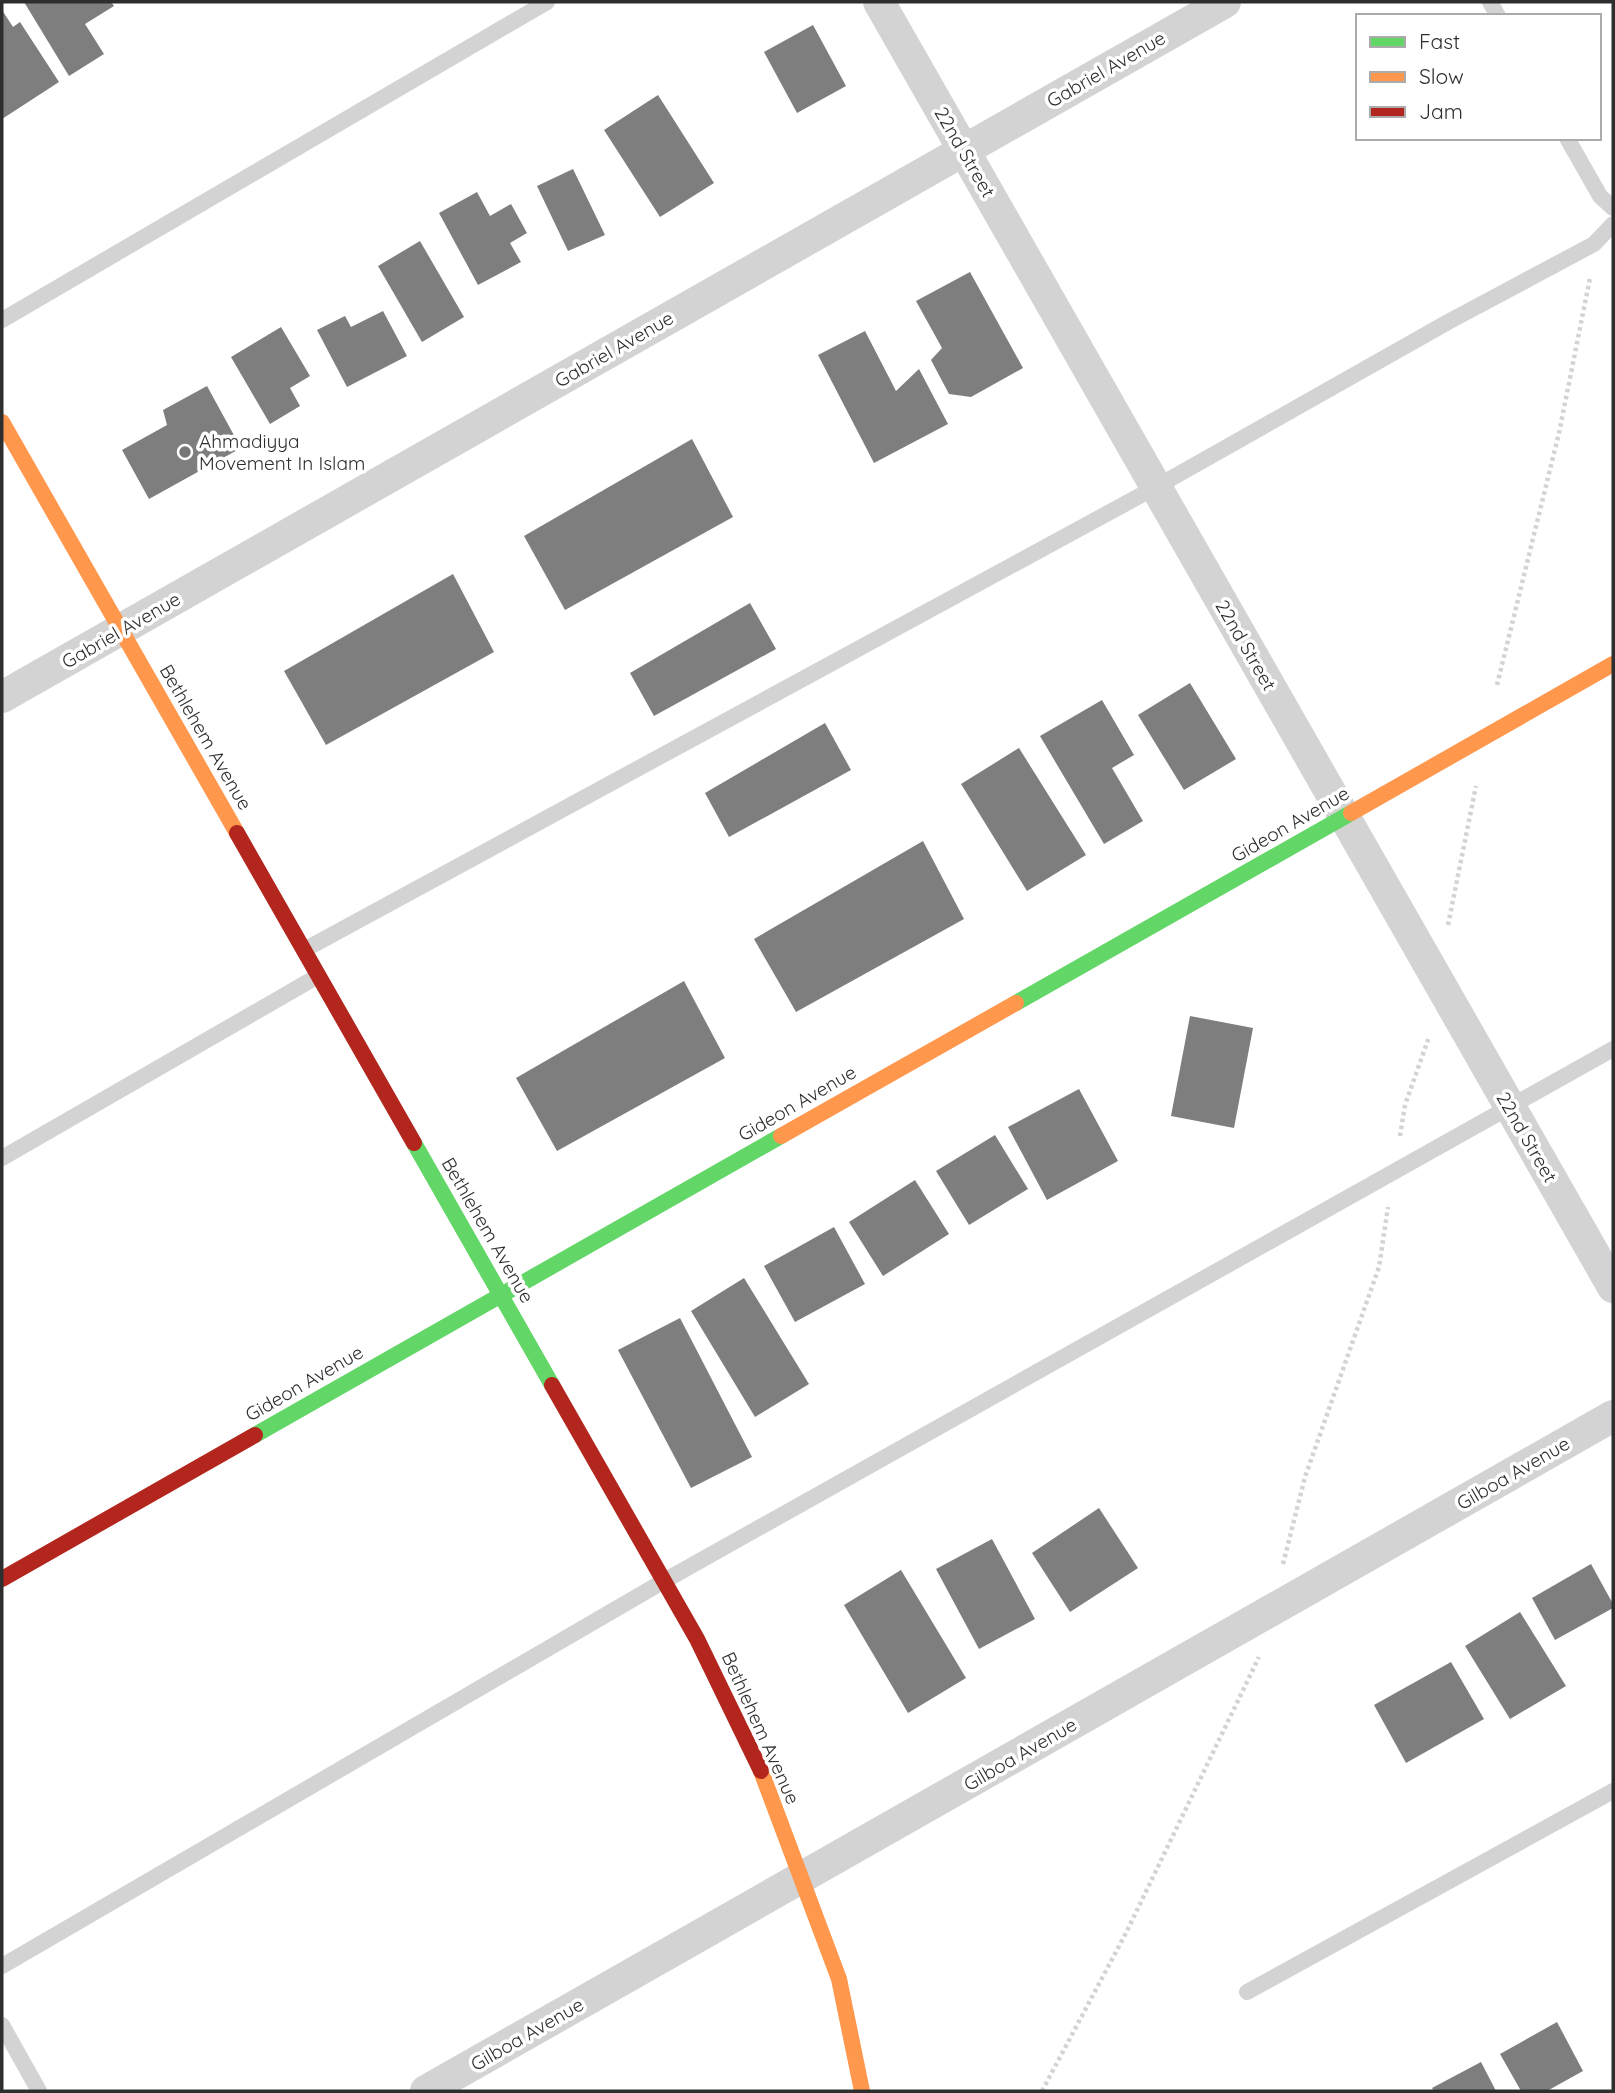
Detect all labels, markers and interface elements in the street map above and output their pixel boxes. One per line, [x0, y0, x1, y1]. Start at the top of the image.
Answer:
legend [1356, 14, 1601, 140]
street label: Gabriel Avenue [1042, 25, 1170, 113]
text: Fast [1419, 28, 1460, 54]
text: Slow [1419, 63, 1464, 89]
text: Jam [1419, 98, 1463, 124]
street label: 22nd Street [929, 102, 1001, 202]
street label: Gabriel Avenue [550, 305, 678, 393]
place label: Ahmadiyya Movement In Islam [199, 429, 365, 475]
marker: Ahmadiyya Movement In Islam [177, 444, 193, 460]
street label: Gabriel Avenue [57, 586, 185, 674]
street label: 22nd Street [1210, 595, 1282, 695]
street label: Bethlehem Avenue [155, 660, 257, 814]
street label: Gideon Avenue [1227, 781, 1353, 867]
street label: Gideon Avenue [734, 1060, 860, 1146]
street label: 22nd Street [1491, 1087, 1563, 1187]
street label: Bethlehem Avenue [437, 1153, 539, 1307]
street label: Gideon Avenue [241, 1340, 367, 1426]
street label: Gilboa Avenue [1452, 1431, 1574, 1515]
street label: Bethlehem Avenue [717, 1648, 805, 1808]
street label: Gilboa Avenue [959, 1712, 1081, 1796]
street label: Gilboa Avenue [466, 1992, 588, 2076]

